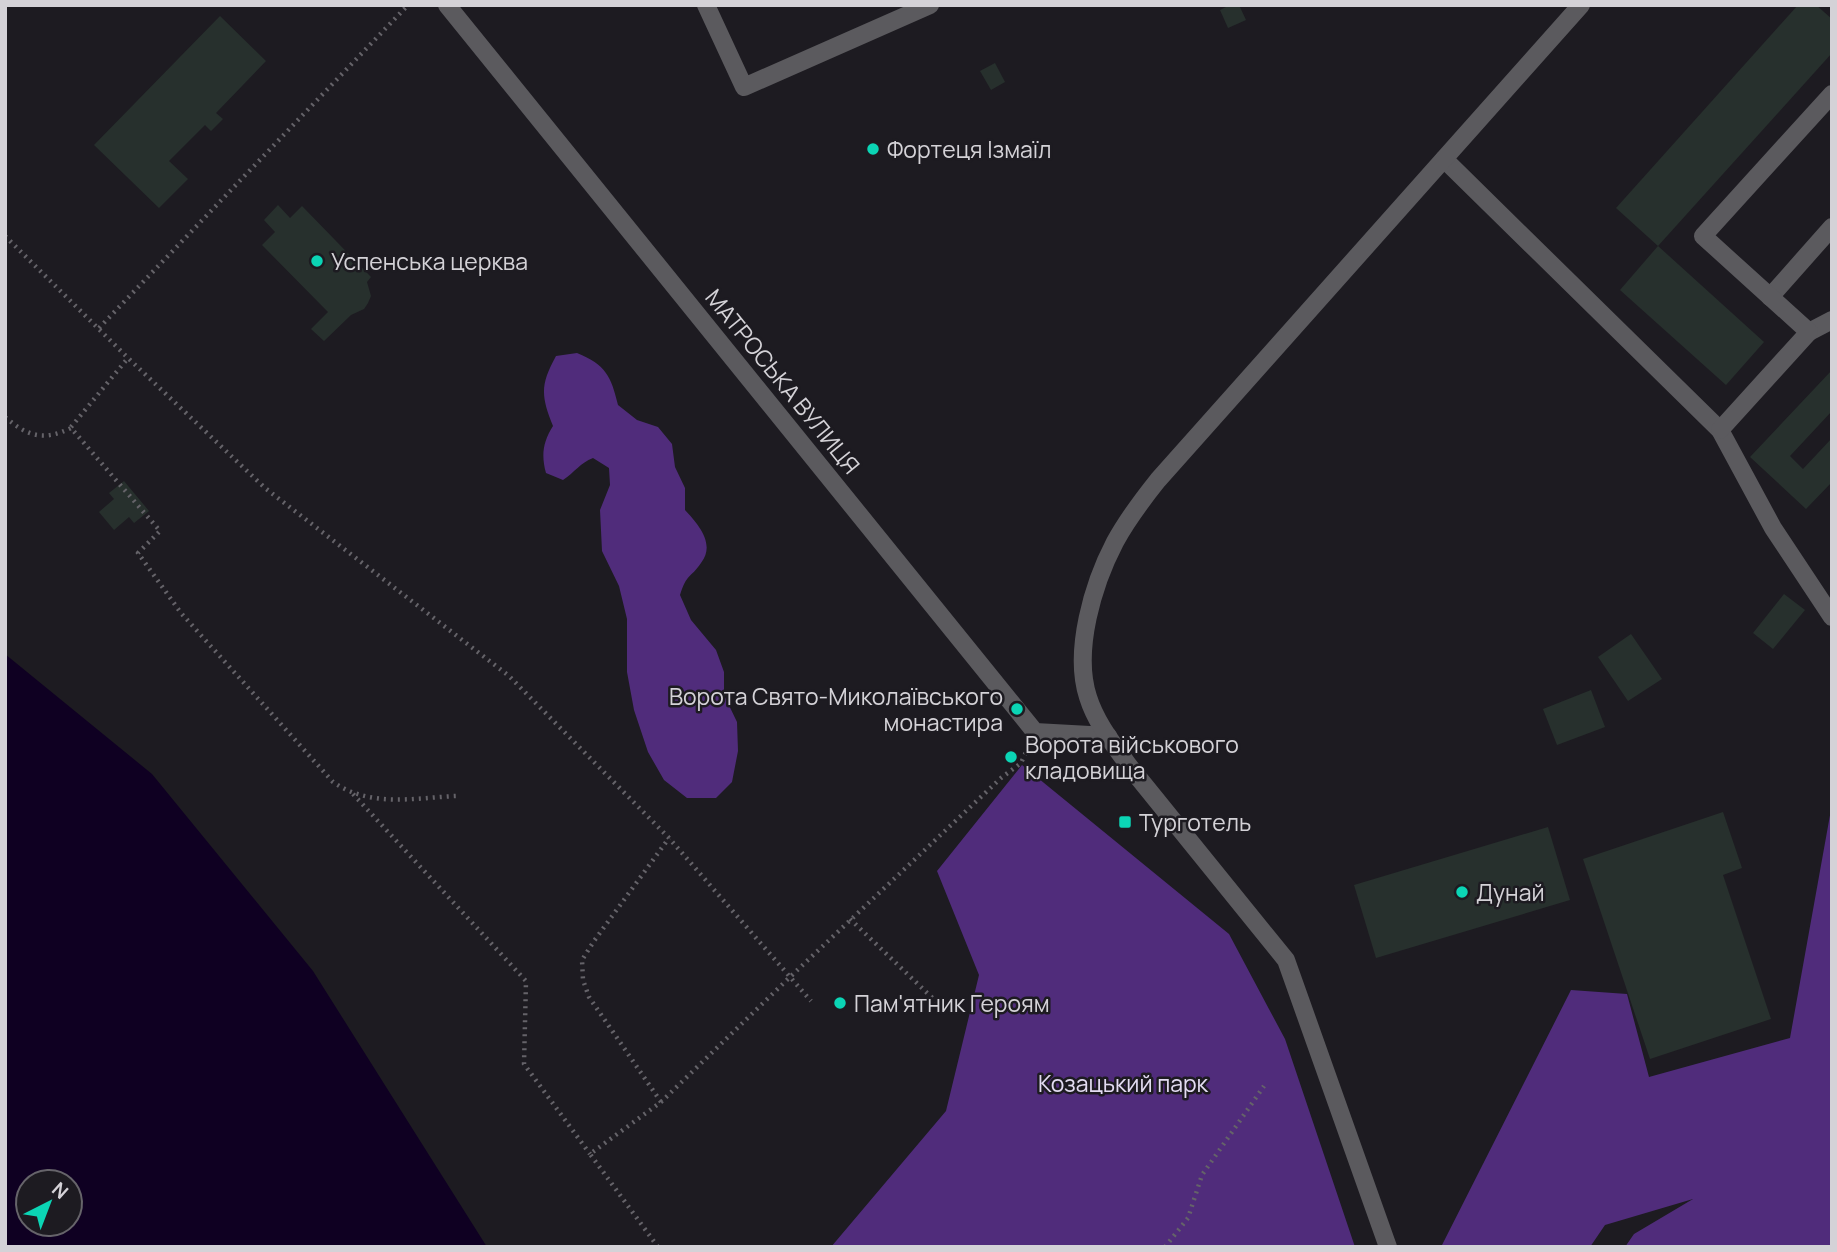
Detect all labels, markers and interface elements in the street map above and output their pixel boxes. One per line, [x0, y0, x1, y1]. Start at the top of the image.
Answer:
place label: Фортеця Ізмаїл [887, 133, 1051, 165]
marker: Фортеця Ізмаїл [865, 141, 881, 157]
place label: Успенська церква [331, 245, 528, 277]
marker: Успенська церква [309, 253, 325, 269]
street label: МАТРОСЬКА ВУЛИЦЯ [698, 282, 868, 480]
place label: Ворота Свято-Миколаївського монастира [669, 680, 1003, 738]
marker: Ворота Свято-Миколаївського монастира [1009, 701, 1025, 717]
place label: Ворота військового кладовища [1025, 728, 1239, 786]
marker: Ворота військового кладовища [1003, 749, 1019, 765]
place label: Турготель [1139, 806, 1251, 838]
marker: Турготель [1117, 814, 1133, 830]
place label: Дунай [1476, 876, 1545, 908]
marker: Дунай [1454, 884, 1470, 900]
place label: Пам'ятник Героям [854, 987, 1050, 1019]
marker: Пам'ятник Героям [832, 995, 848, 1011]
park label: Козацький парк [1038, 1067, 1209, 1099]
north arrow [14, 1168, 84, 1238]
text: N [47, 1176, 74, 1205]

